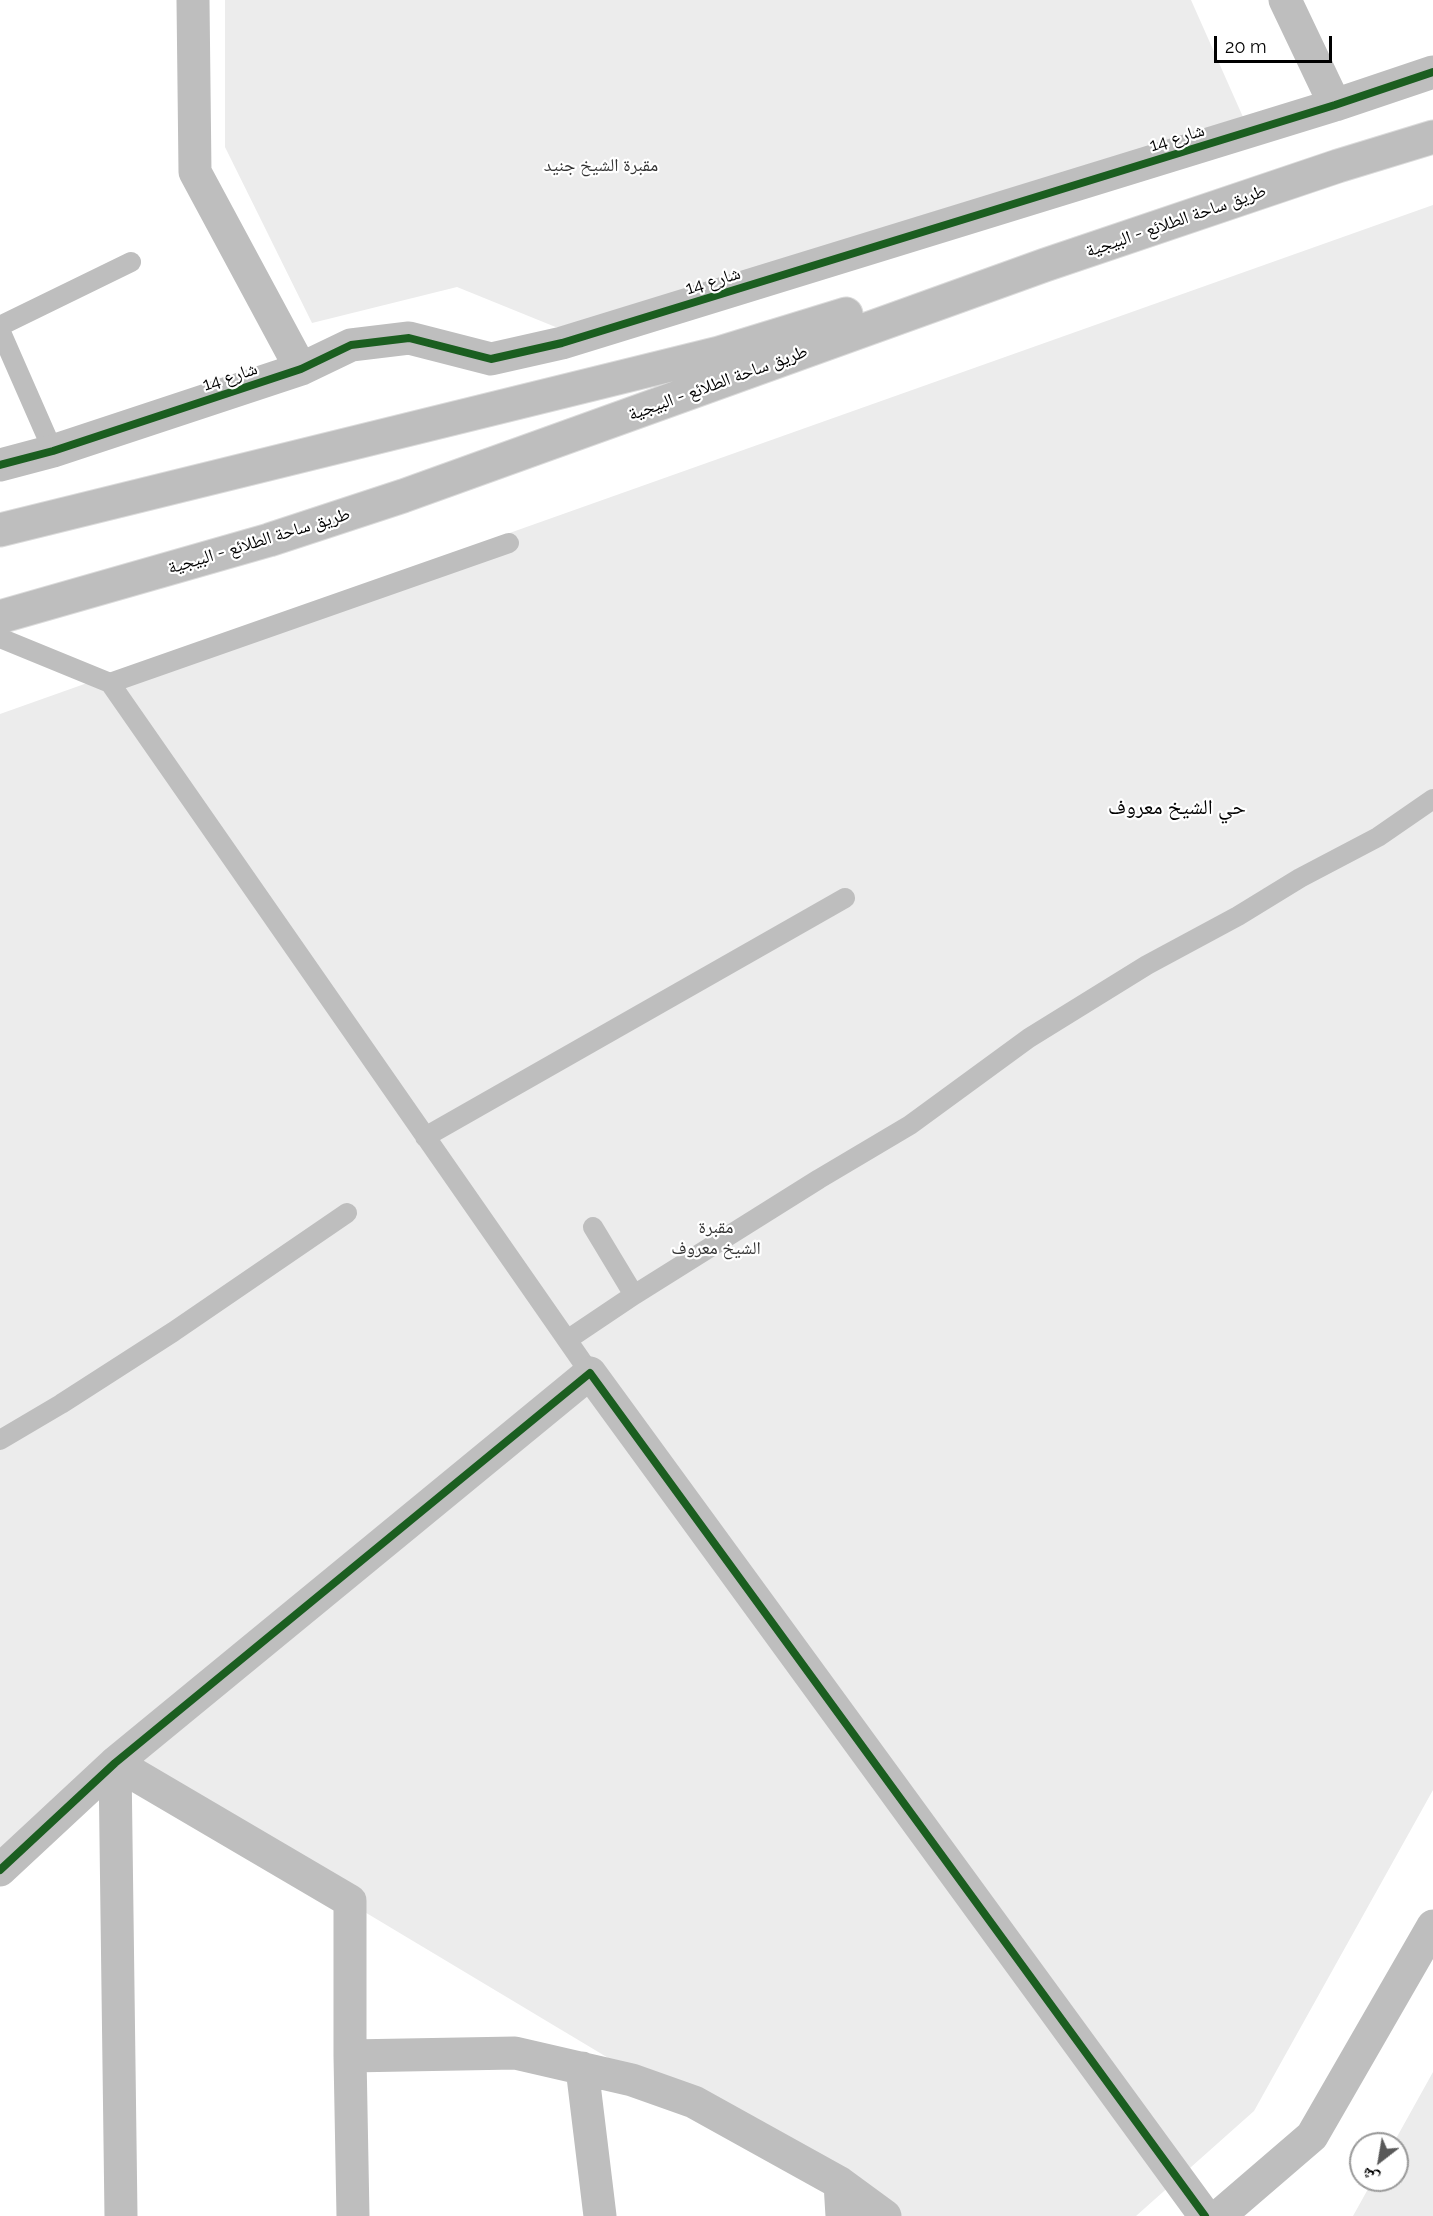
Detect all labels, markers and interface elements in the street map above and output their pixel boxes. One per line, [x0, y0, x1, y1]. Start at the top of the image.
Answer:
scale bar [1217, 24, 1336, 62]
text: 20 m [1225, 36, 1267, 57]
street label: شارع 14 [1147, 119, 1207, 157]
park label: مقبرة الشيخ جنيد [544, 155, 658, 177]
street label: طريق ساحة الطلائع - البيجية [1083, 180, 1269, 262]
street label: شارع 14 [683, 262, 743, 300]
street label: طريق ساحة الطلائع - البيجية [625, 340, 811, 426]
street label: شارع 14 [200, 358, 260, 396]
street label: طريق ساحة الطلائع - البيجية [165, 503, 353, 579]
district label: حي الشيخ معروف [1108, 795, 1246, 821]
park label: مقبرة الشيخ معروف [671, 1217, 761, 1260]
north arrow [1349, 2132, 1409, 2192]
text: ش [1358, 2164, 1383, 2189]

